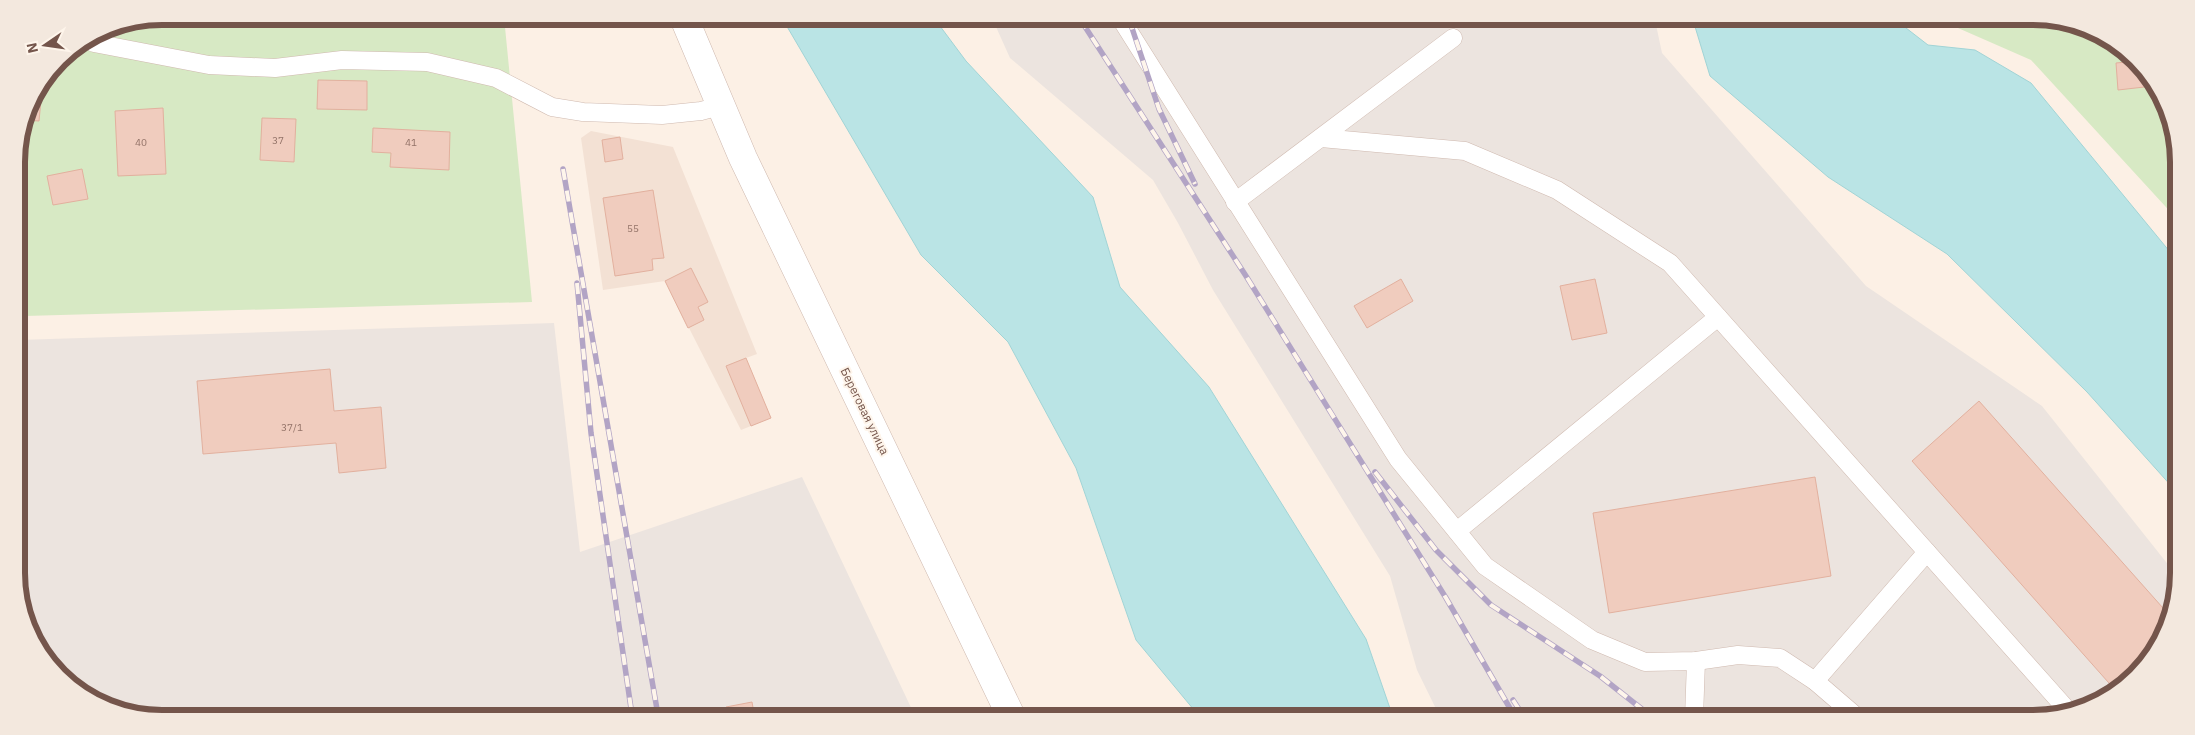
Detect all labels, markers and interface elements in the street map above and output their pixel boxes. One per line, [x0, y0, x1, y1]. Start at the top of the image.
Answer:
north arrow [20, 20, 70, 70]
text: N [22, 41, 42, 55]
house number: 37 [272, 134, 284, 147]
house number: 40 [135, 136, 147, 149]
house number: 41 [405, 136, 417, 149]
house number: 55 [627, 222, 639, 235]
street label: Береговая улица [837, 365, 893, 458]
house number: 37/1 [281, 421, 303, 434]

